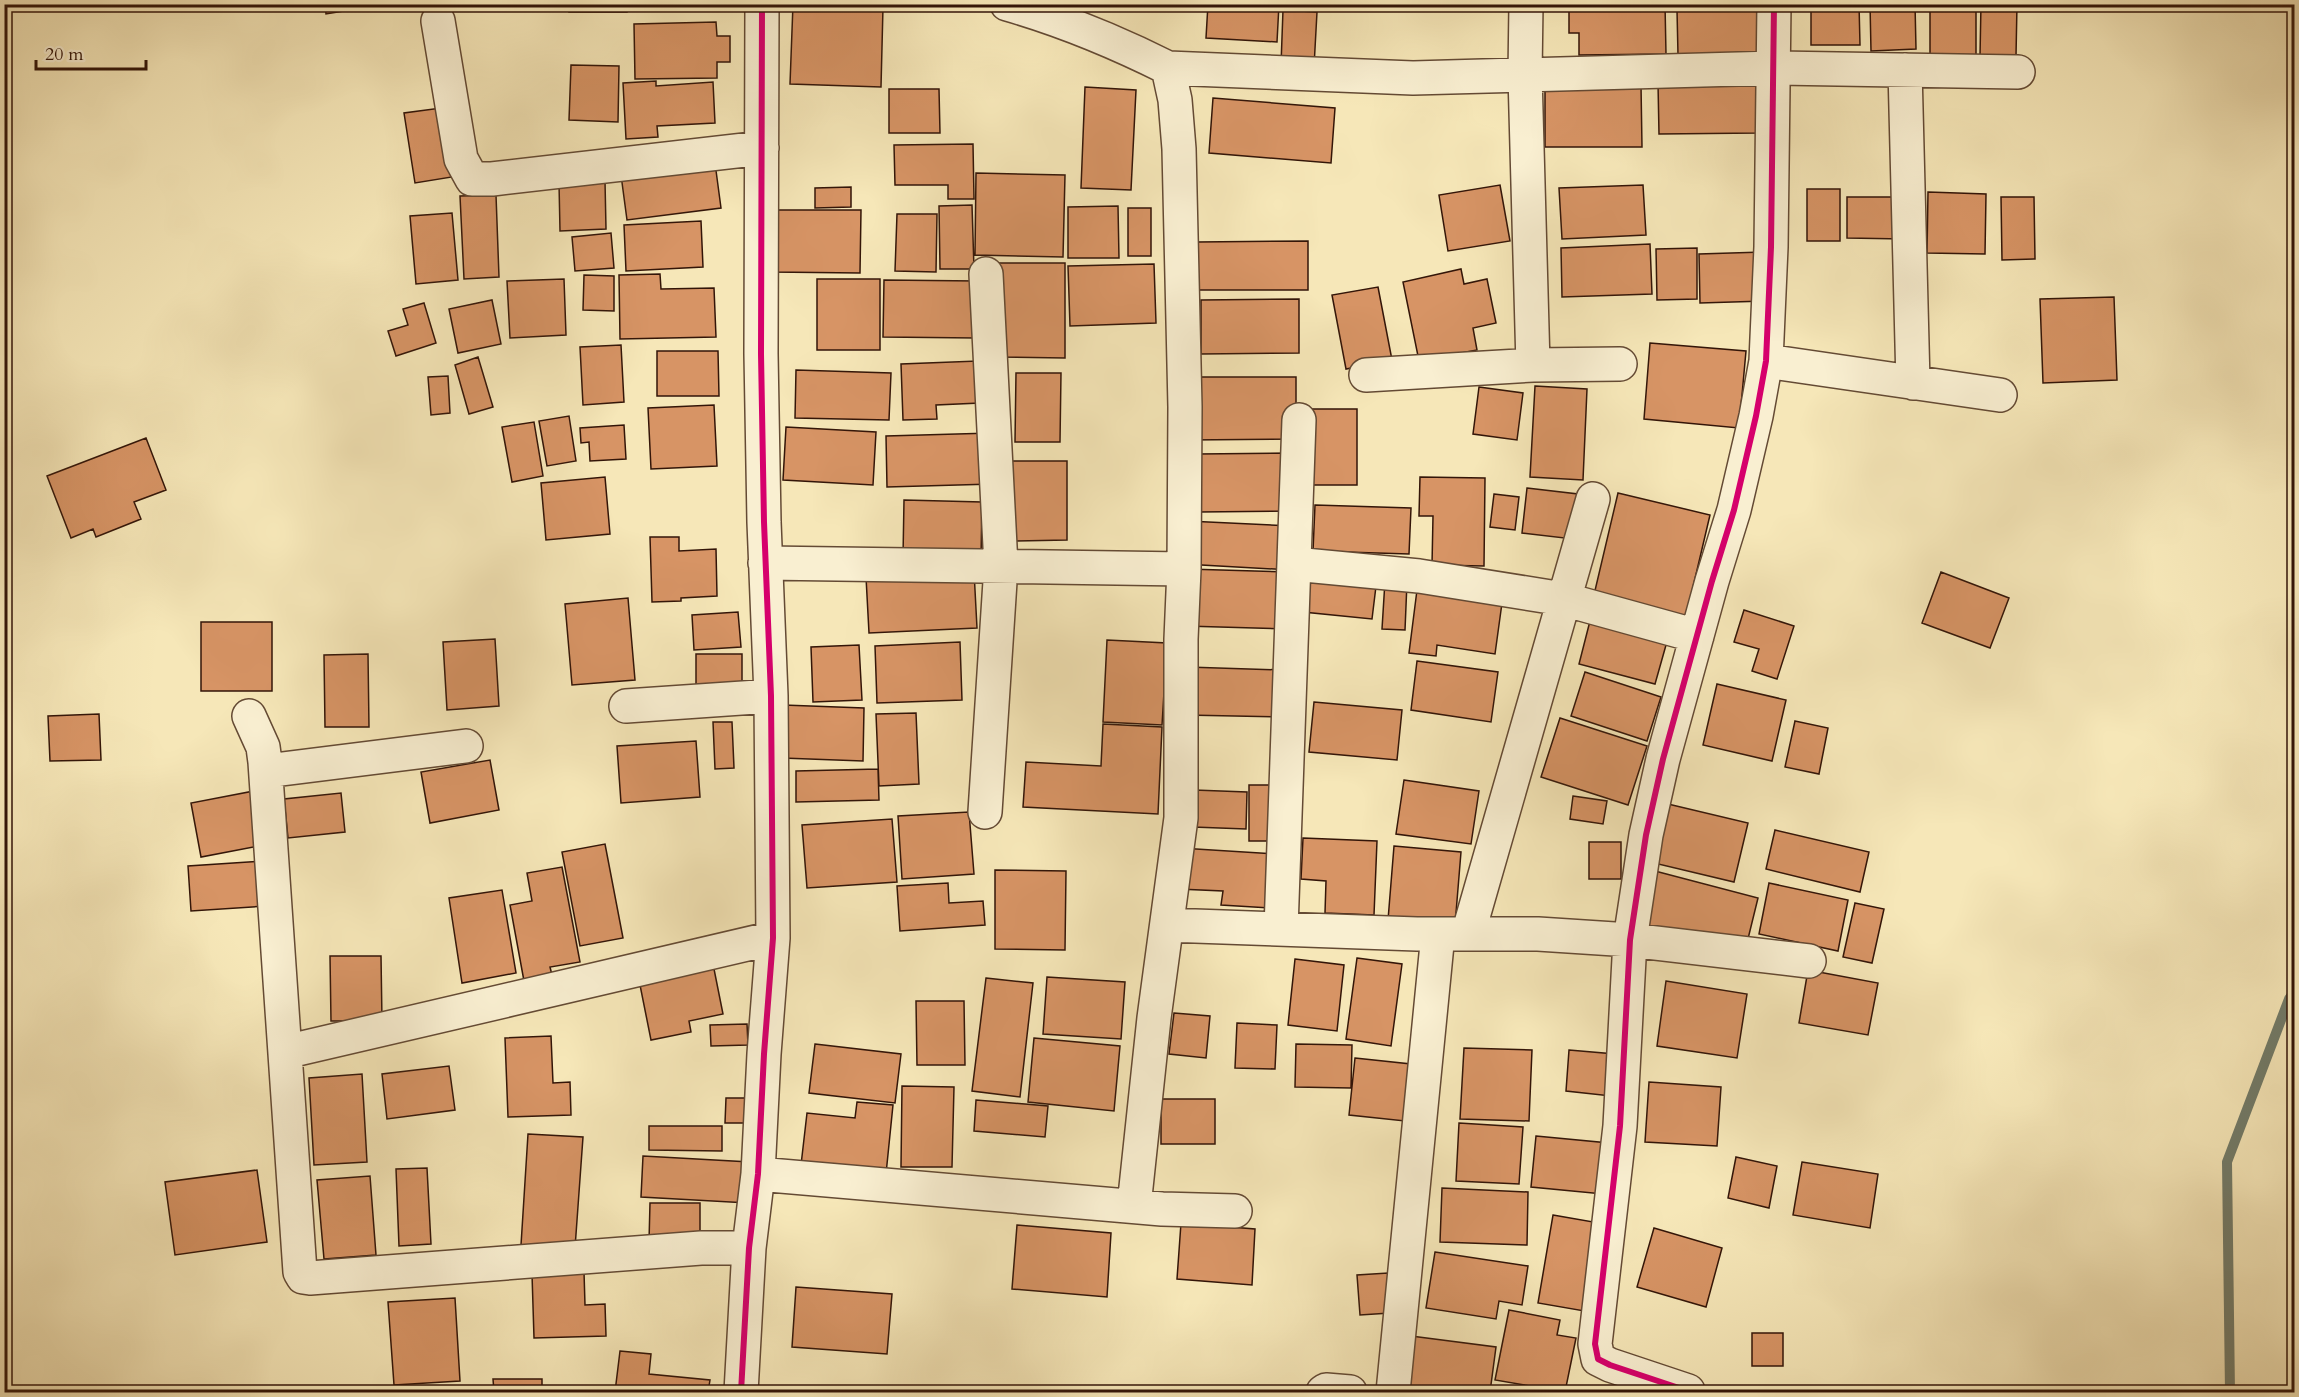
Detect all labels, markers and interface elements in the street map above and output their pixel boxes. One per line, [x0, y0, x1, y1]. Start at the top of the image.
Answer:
scale bar [36, 33, 146, 71]
text: 20 m [45, 42, 84, 67]

